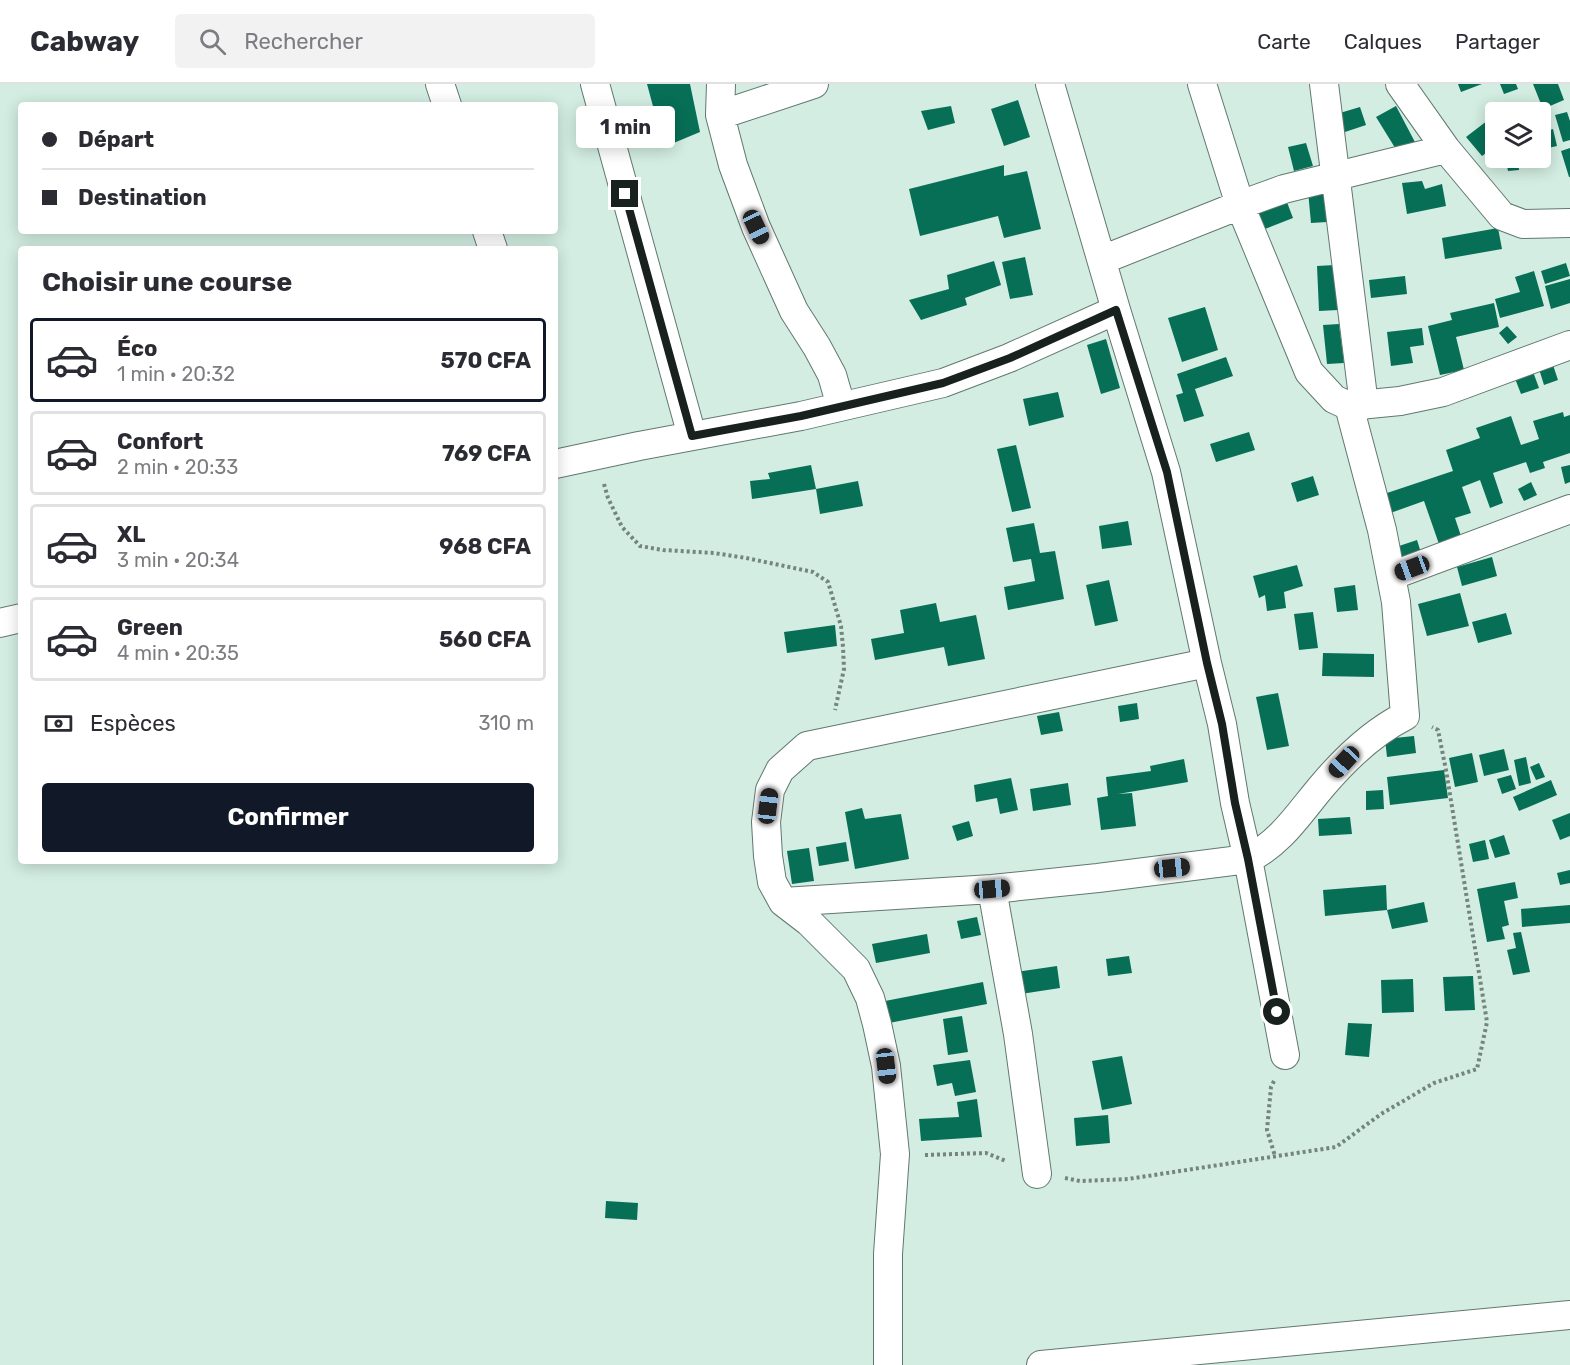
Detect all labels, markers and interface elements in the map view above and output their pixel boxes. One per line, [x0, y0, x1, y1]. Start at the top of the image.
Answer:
search box [175, 14, 595, 68]
text: Cabway [30, 25, 139, 58]
icon: search [196, 25, 229, 58]
text: Rechercher [244, 28, 363, 55]
text: Carte [1257, 29, 1311, 54]
text: Calques [1344, 29, 1422, 54]
text: Partager [1455, 29, 1540, 54]
map controls [1485, 102, 1551, 168]
button: layers [1485, 102, 1551, 168]
callout: 1 min [576, 107, 674, 149]
text: 1 min [600, 115, 651, 139]
text: Départ [78, 126, 154, 153]
route end [611, 180, 638, 207]
text: Destination [78, 184, 207, 211]
car [740, 207, 772, 247]
text: Choisir une course [42, 266, 292, 298]
icon: car [45, 333, 99, 387]
text: Éco [117, 335, 157, 362]
text: 570 CFA [441, 347, 531, 374]
text: 1 min · 20:32 [117, 362, 235, 386]
icon: car [45, 426, 99, 480]
text: Confort [117, 428, 203, 455]
text: 769 CFA [442, 440, 531, 467]
text: 2 min · 20:33 [117, 455, 238, 479]
icon: car [45, 519, 99, 573]
text: XL [117, 521, 145, 548]
text: 968 CFA [439, 533, 531, 560]
text: 3 min · 20:34 [117, 548, 239, 572]
car [1392, 553, 1432, 583]
icon: car [45, 612, 99, 666]
text: Green [117, 614, 183, 641]
text: 560 CFA [439, 626, 531, 653]
text: 4 min · 20:35 [117, 641, 239, 665]
icon: cash [42, 707, 75, 740]
text: Espèces [90, 710, 176, 737]
text: 310 m [478, 711, 534, 735]
car [1325, 743, 1363, 781]
button: Confirmer [42, 783, 534, 852]
car [757, 787, 779, 825]
car [1153, 857, 1191, 879]
car [973, 878, 1011, 900]
route start [1263, 998, 1290, 1025]
car [875, 1047, 897, 1085]

